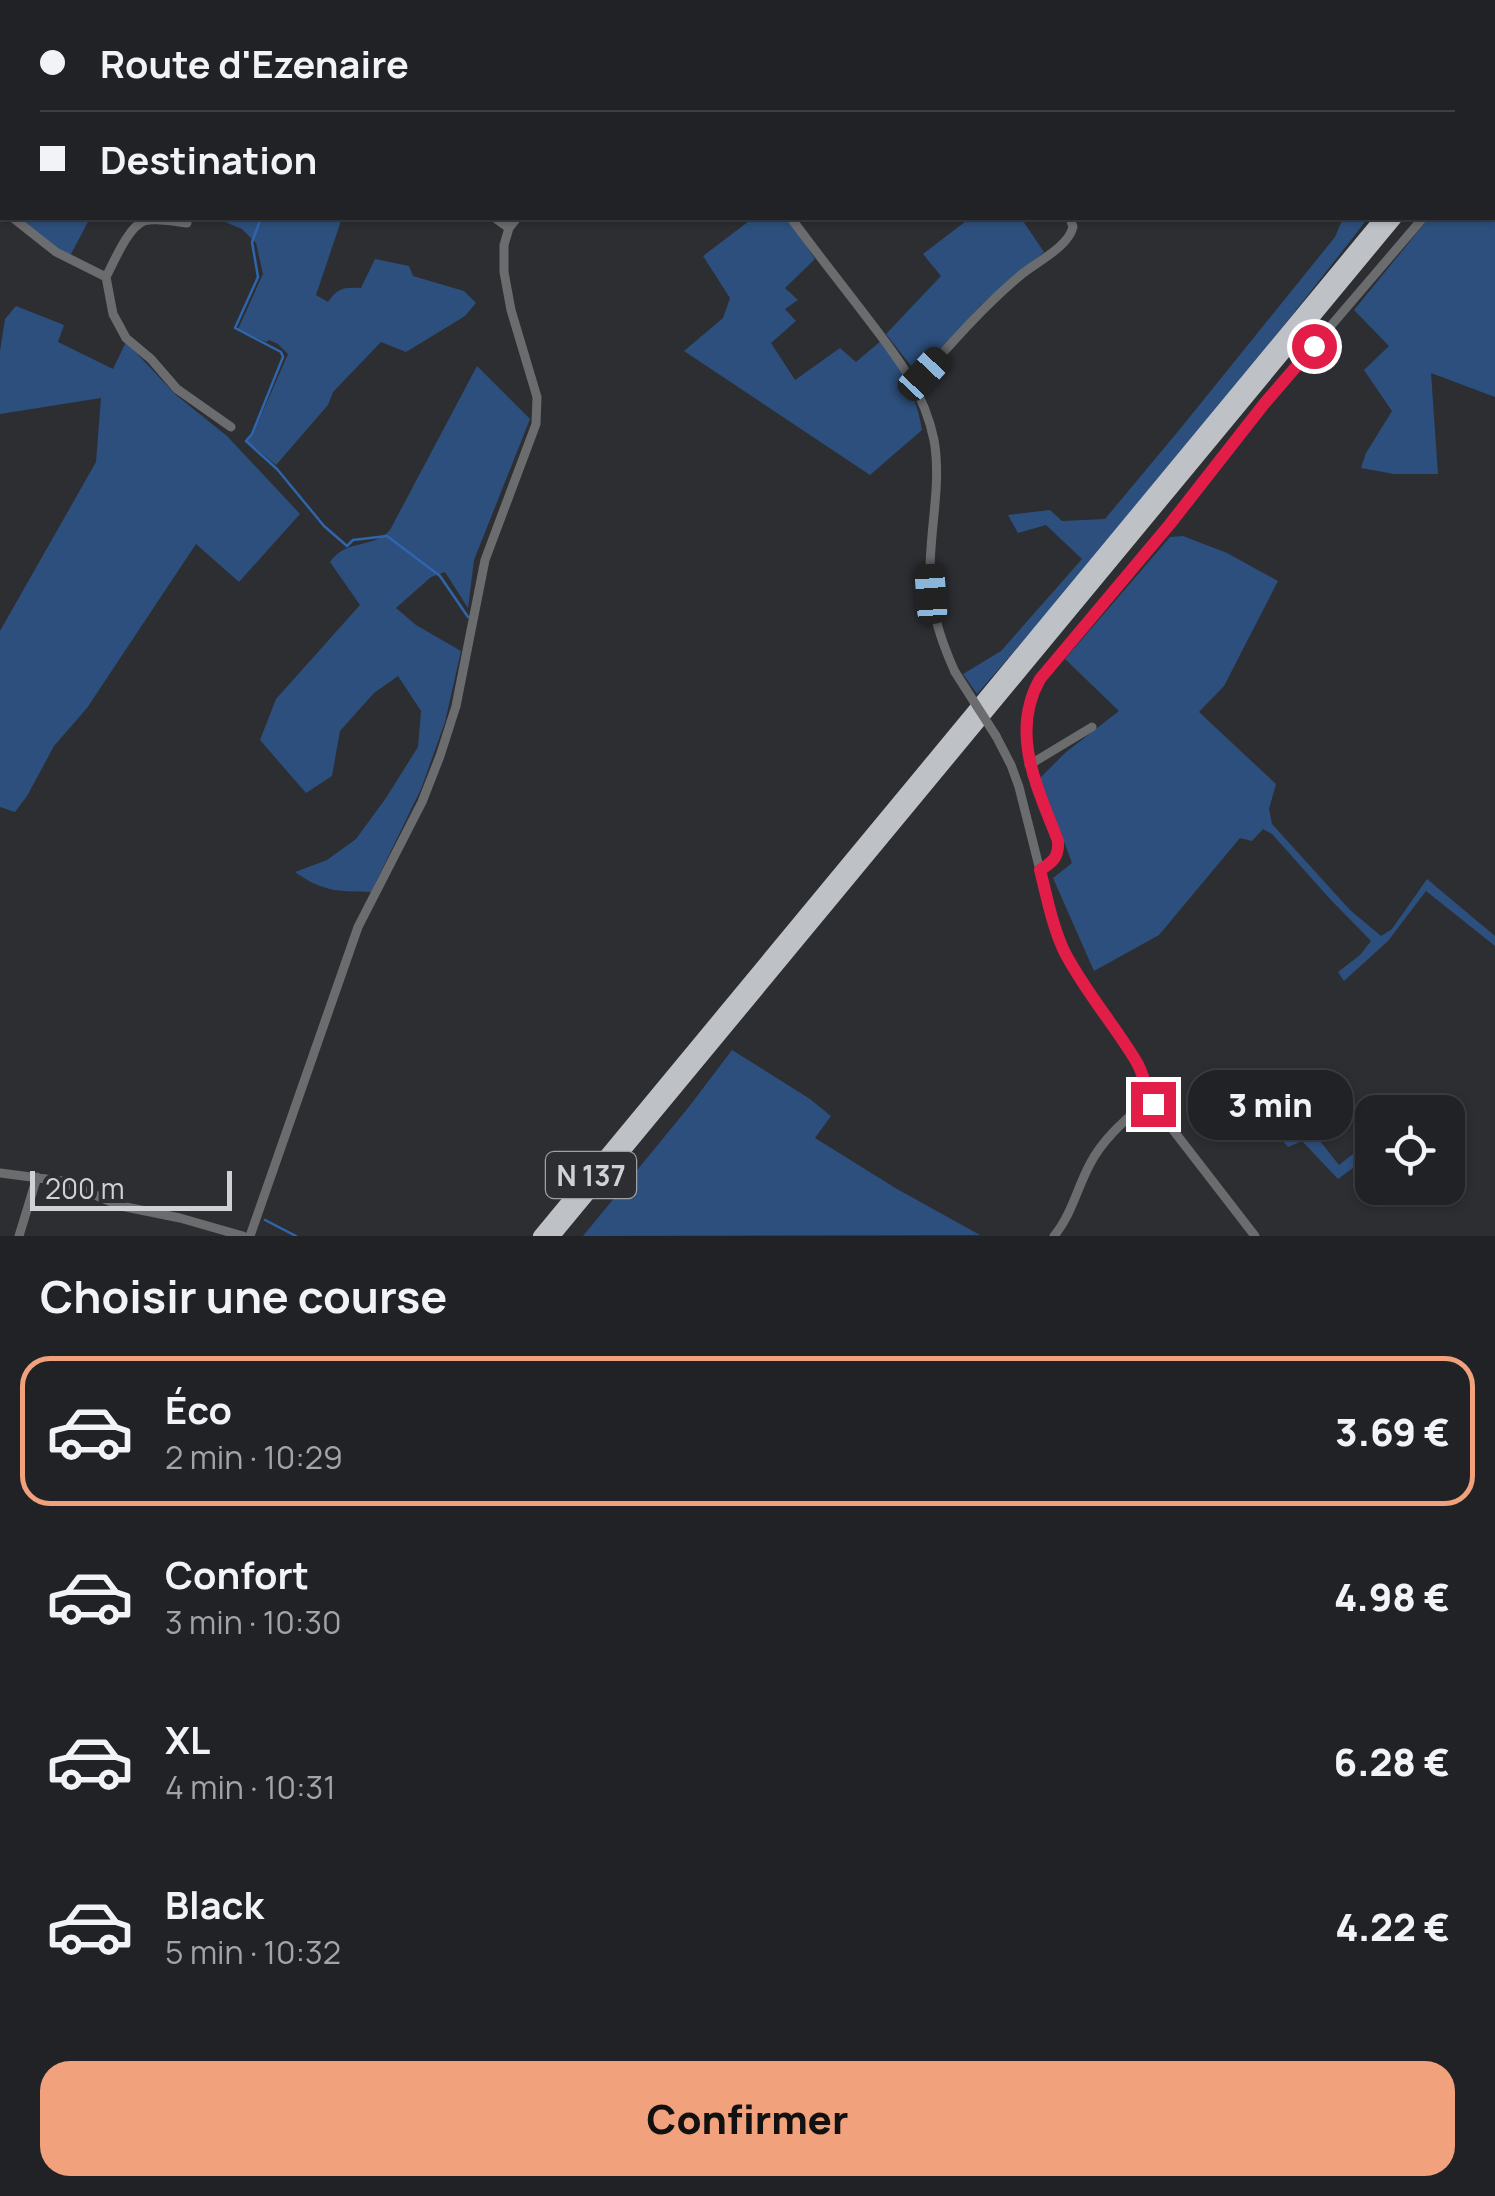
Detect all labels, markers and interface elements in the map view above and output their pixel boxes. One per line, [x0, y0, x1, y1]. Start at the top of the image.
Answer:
text: Route d'Ezenaire [100, 37, 409, 89]
text: Destination [100, 133, 317, 185]
route start [1292, 324, 1337, 369]
car [893, 342, 955, 406]
car [914, 563, 948, 625]
callout: 3 min [1188, 1069, 1353, 1139]
route end [1131, 1082, 1176, 1127]
text: 3 min [1228, 1083, 1313, 1127]
map controls [1355, 1095, 1465, 1205]
button: locate [1355, 1095, 1465, 1205]
road number: N 137 [546, 1152, 636, 1198]
scale bar [30, 1166, 232, 1210]
text: 200 m [45, 1169, 124, 1207]
text: Choisir une course [40, 1265, 447, 1327]
text: Éco [165, 1383, 232, 1435]
icon: car [45, 1386, 135, 1476]
text: 3.69 € [1335, 1405, 1450, 1457]
text: 2 min · 10:29 [165, 1435, 343, 1479]
text: Confort [165, 1548, 309, 1600]
icon: car [45, 1551, 135, 1641]
text: 4.98 € [1334, 1570, 1450, 1622]
text: 3 min · 10:30 [165, 1600, 342, 1644]
text: XL [165, 1713, 210, 1765]
icon: car [45, 1716, 135, 1806]
text: 6.28 € [1334, 1735, 1450, 1787]
text: 4 min · 10:31 [165, 1765, 336, 1809]
text: Black [165, 1878, 264, 1930]
icon: car [45, 1881, 135, 1971]
text: 4.22 € [1335, 1900, 1450, 1952]
text: 5 min · 10:32 [165, 1930, 341, 1974]
button: Confirmer [40, 2061, 1455, 2176]

